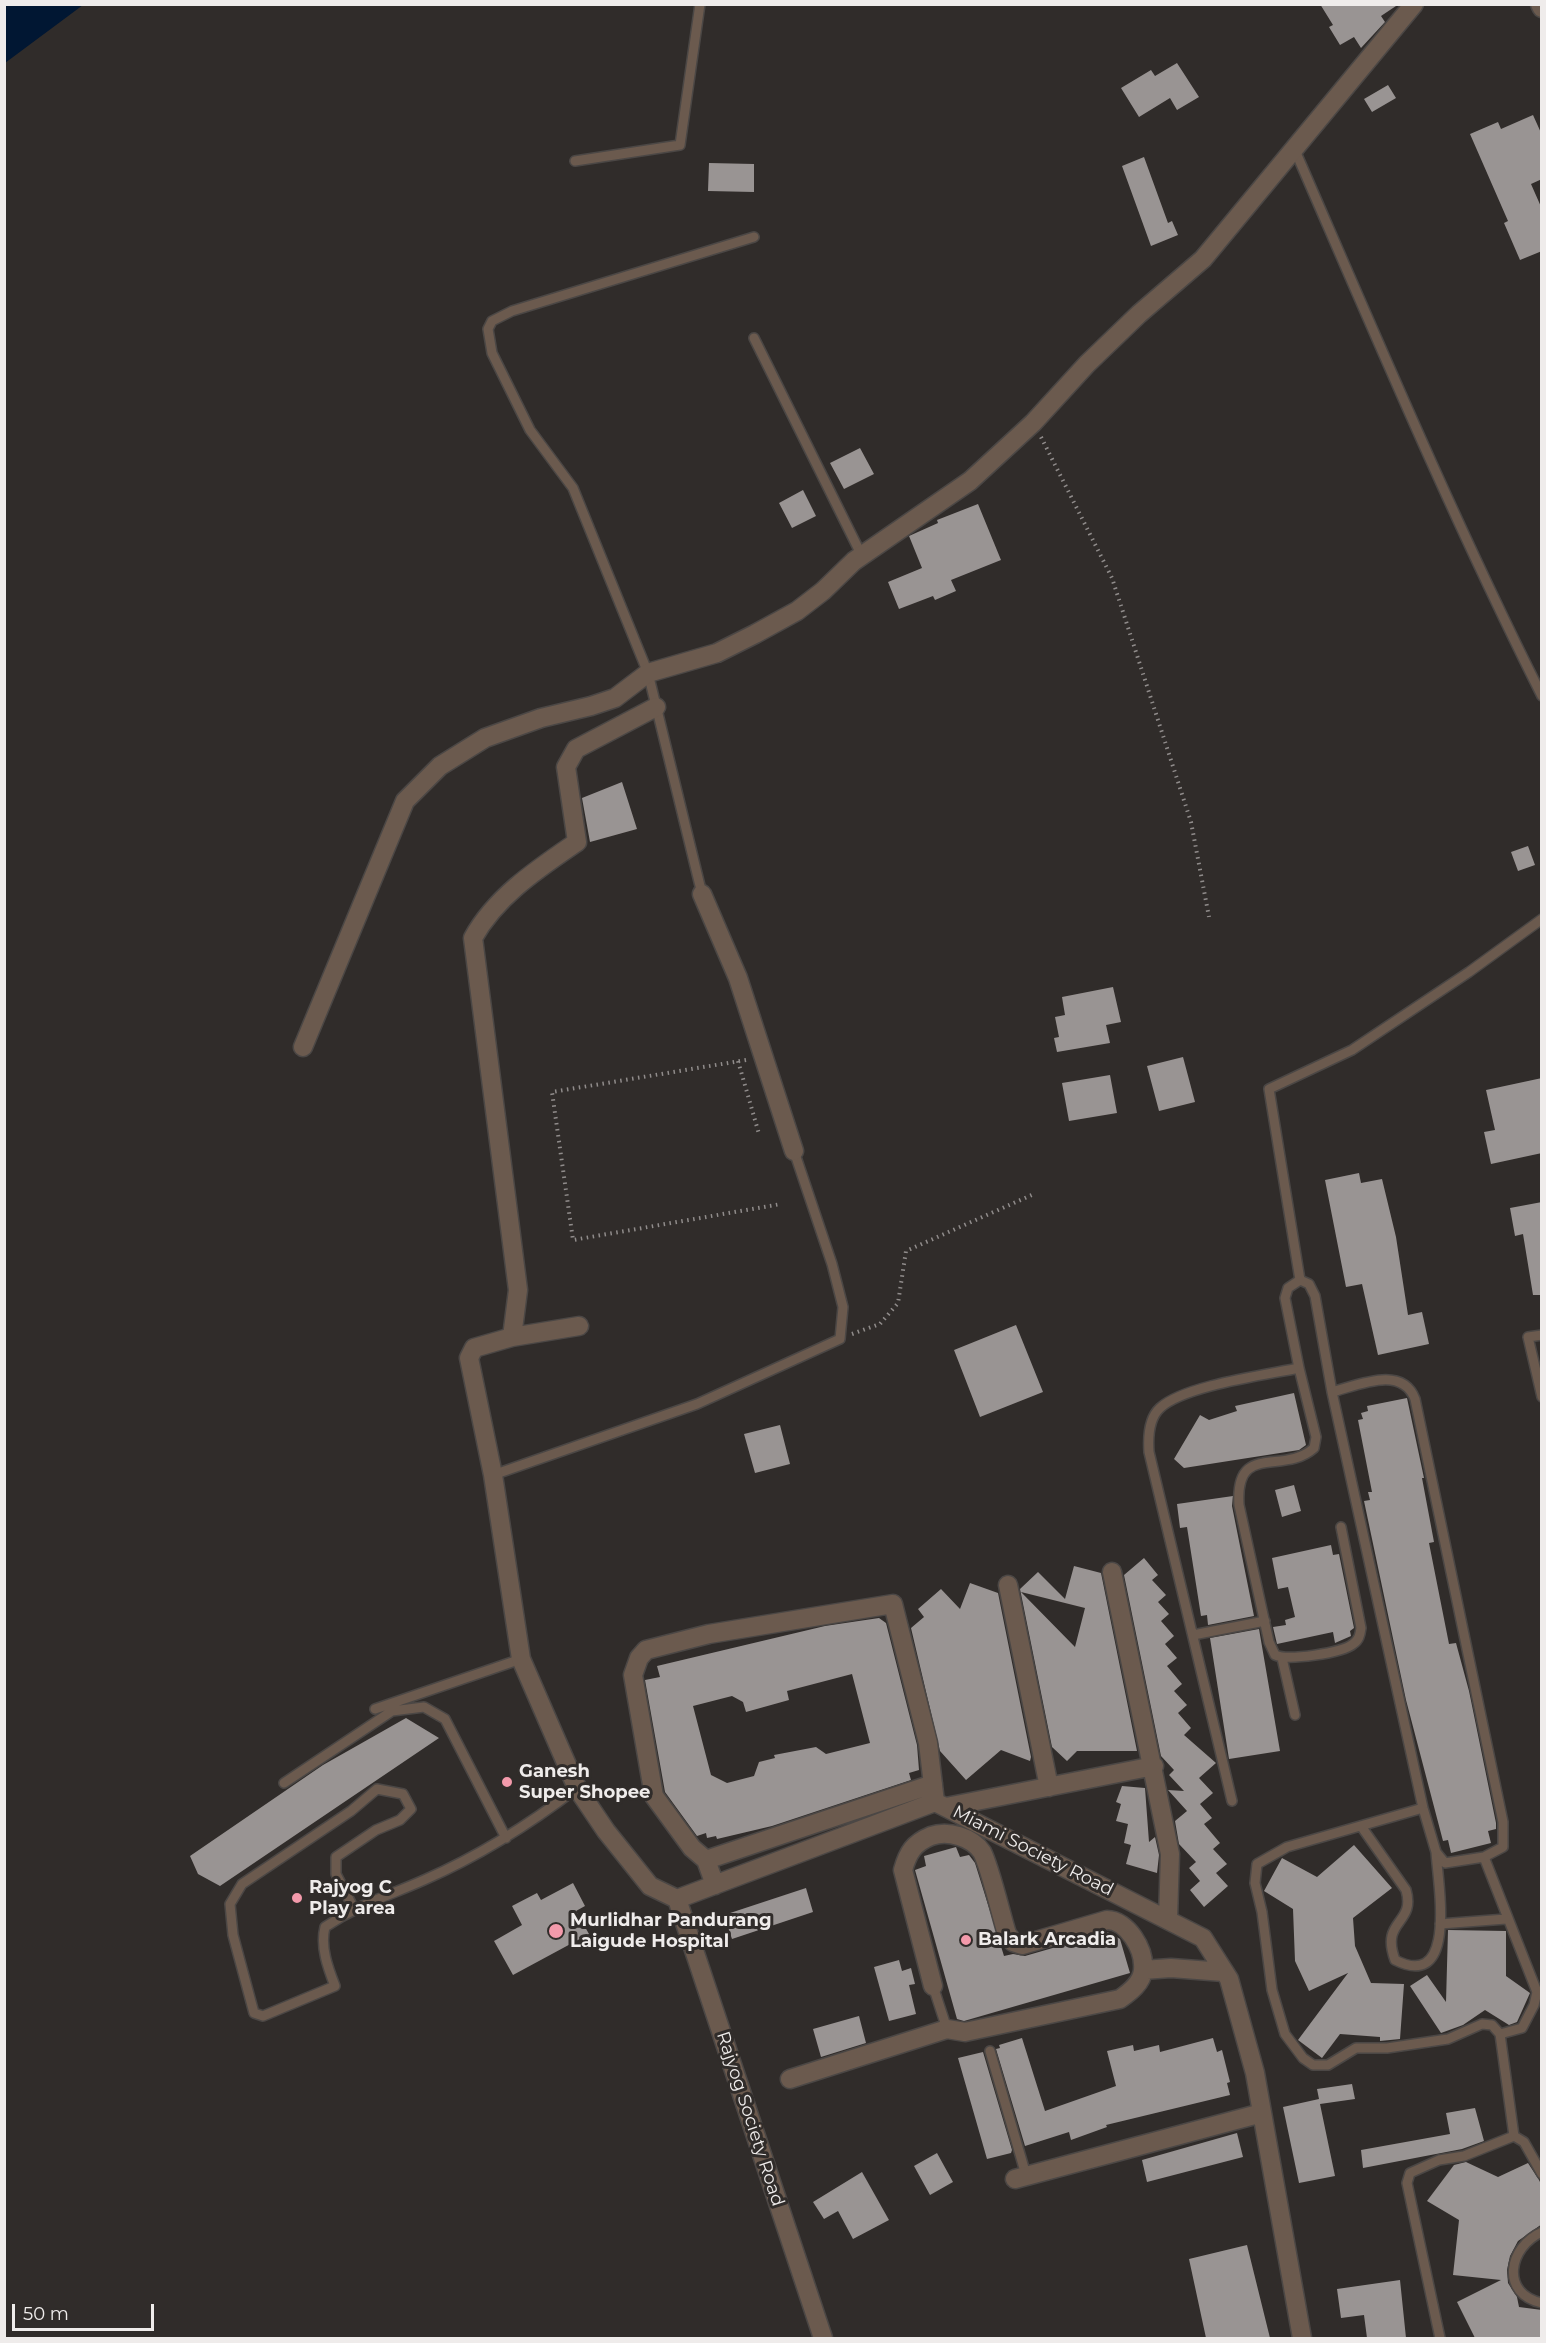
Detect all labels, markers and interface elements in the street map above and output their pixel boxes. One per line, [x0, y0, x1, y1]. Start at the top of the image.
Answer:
place label: Ganesh Super Shopee [519, 1761, 650, 1804]
marker: Ganesh Super Shopee [500, 1775, 514, 1789]
street label: Miami Society Road [949, 1801, 1117, 1901]
place label: Rajyog C Play area [309, 1877, 395, 1920]
marker: Rajyog C Play area [290, 1891, 304, 1905]
place label: Murlidhar Pandurang Laigude Hospital [570, 1910, 772, 1952]
marker: Murlidhar Pandurang Laigude Hospital [547, 1922, 565, 1940]
place label: Balark Arcadia [978, 1929, 1116, 1951]
marker: Balark Arcadia [959, 1933, 973, 1947]
street label: Rajyog Society Road [712, 2029, 788, 2209]
scale bar [15, 2292, 158, 2330]
text: 50 m [23, 2303, 69, 2325]

